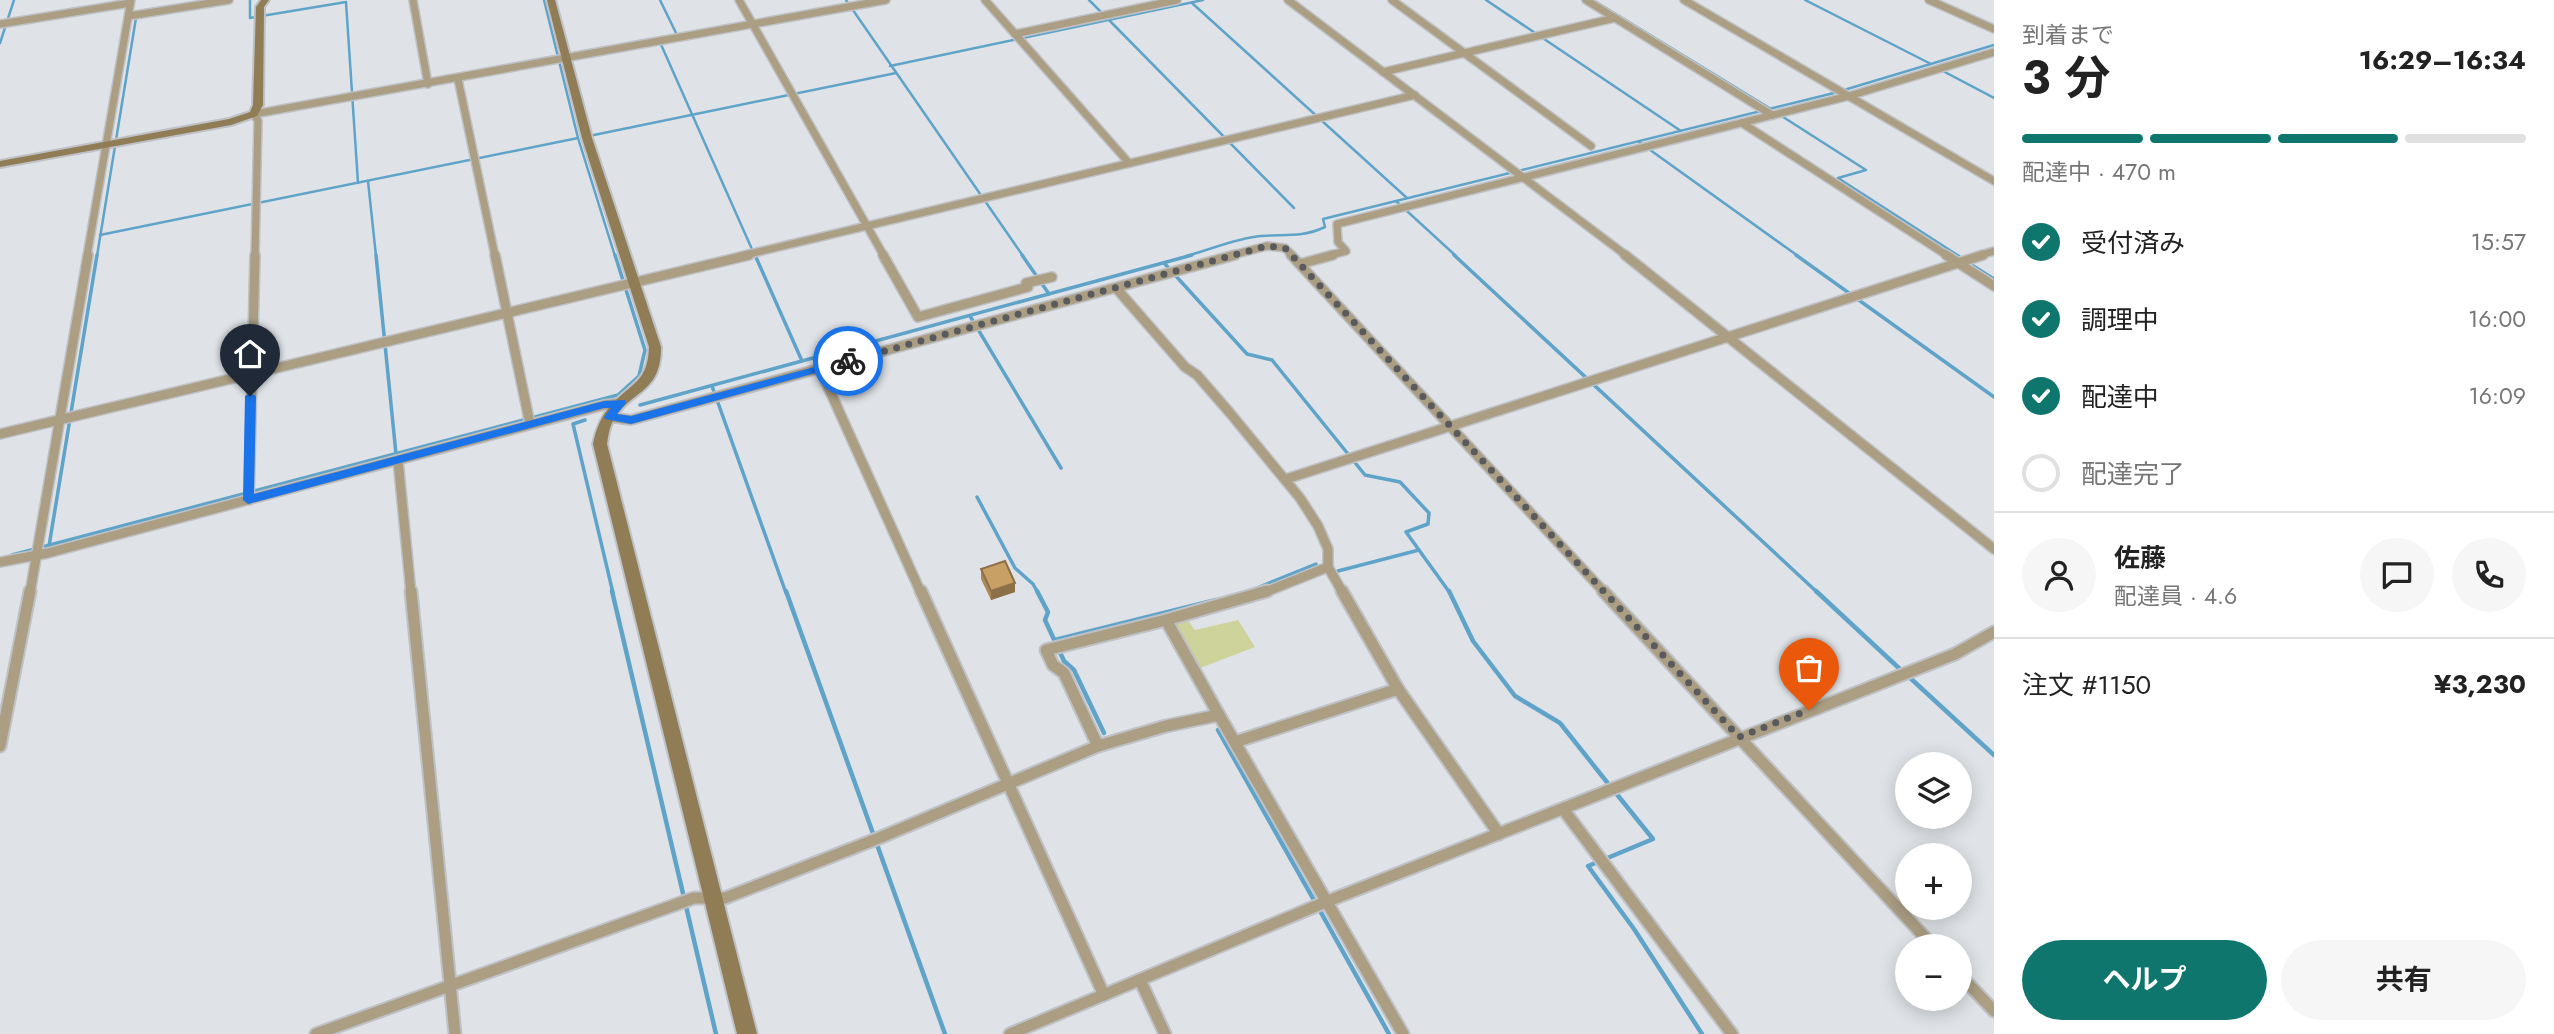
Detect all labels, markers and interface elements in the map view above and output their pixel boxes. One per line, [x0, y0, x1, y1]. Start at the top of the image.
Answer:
text: 到着まで [2022, 18, 2114, 52]
text: 16:29–16:34 [2359, 41, 2526, 79]
text: 3 分 [2022, 45, 2110, 111]
text: 配達中 · 470 m [2022, 155, 2176, 189]
icon: check [2022, 223, 2060, 261]
text: 受付済み [2081, 224, 2185, 262]
text: 15:57 [2471, 225, 2526, 259]
icon: check [2022, 300, 2060, 338]
text: 調理中 [2081, 301, 2159, 339]
text: 16:00 [2468, 302, 2526, 336]
pin [220, 324, 280, 396]
courier [813, 326, 883, 396]
icon: home [231, 335, 269, 373]
icon: bike [829, 342, 867, 380]
icon: check [2022, 377, 2060, 415]
text: 配達中 [2081, 378, 2159, 416]
text: 16:09 [2468, 379, 2526, 413]
text: 配達完了 [2081, 455, 2185, 493]
button: person [2022, 538, 2096, 612]
button: chat [2360, 538, 2434, 612]
button: phone [2452, 538, 2526, 612]
text: 佐藤 [2114, 539, 2166, 577]
text: 配達員 · 4.6 [2114, 579, 2237, 613]
pin [1779, 638, 1839, 710]
icon: bag [1790, 649, 1828, 687]
text: ¥3,230 [2434, 665, 2526, 703]
text: 注文 #1150 [2022, 666, 2151, 704]
map controls [1895, 752, 1972, 1011]
button: layers [1895, 752, 1972, 829]
button: + [1895, 843, 1972, 920]
button: − [1895, 934, 1972, 1011]
button: ヘルプ [2022, 940, 2267, 1020]
button: 共有 [2281, 940, 2526, 1020]

